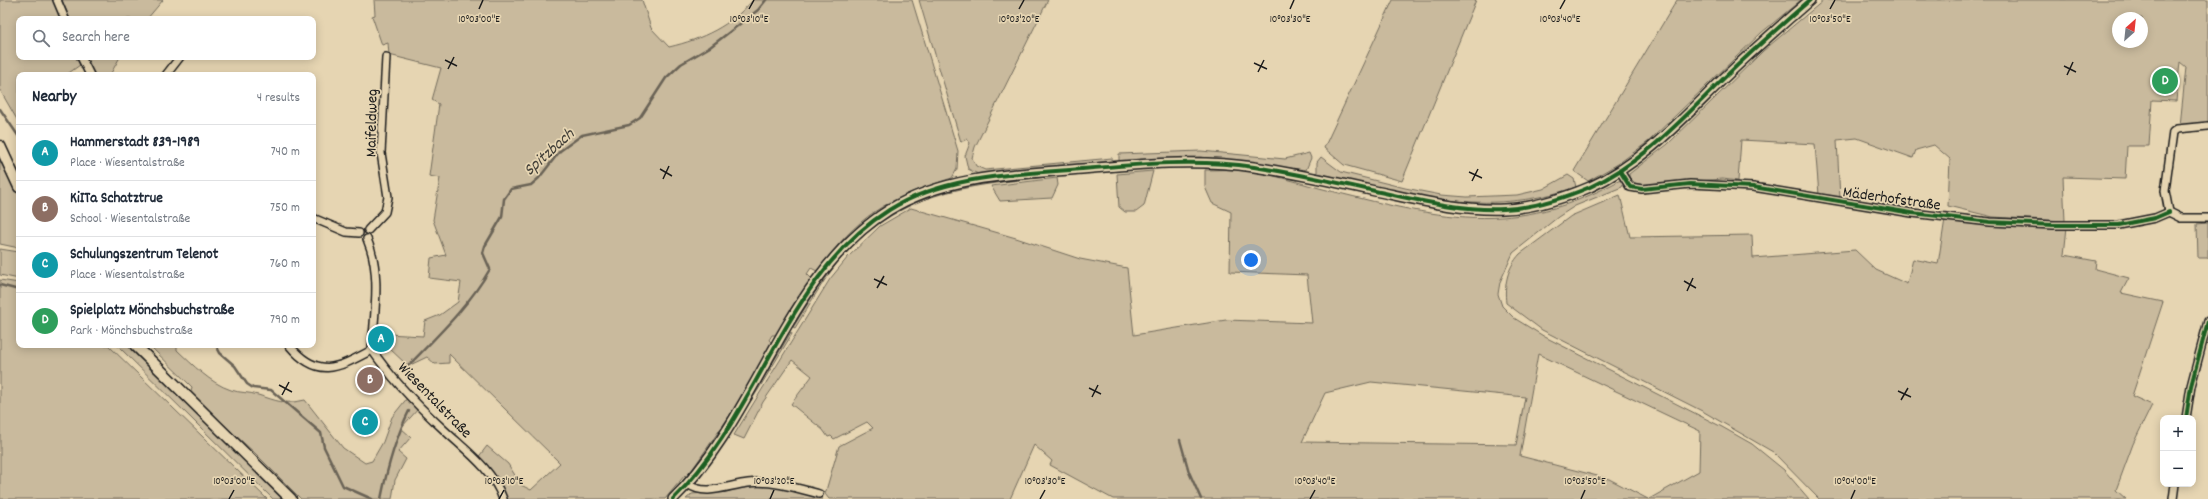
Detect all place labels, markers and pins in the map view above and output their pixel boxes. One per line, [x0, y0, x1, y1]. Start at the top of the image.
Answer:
pin: D [2152, 66, 2178, 96]
pin: A [368, 324, 394, 354]
pin: B [357, 365, 383, 395]
pin: C [352, 407, 378, 437]

